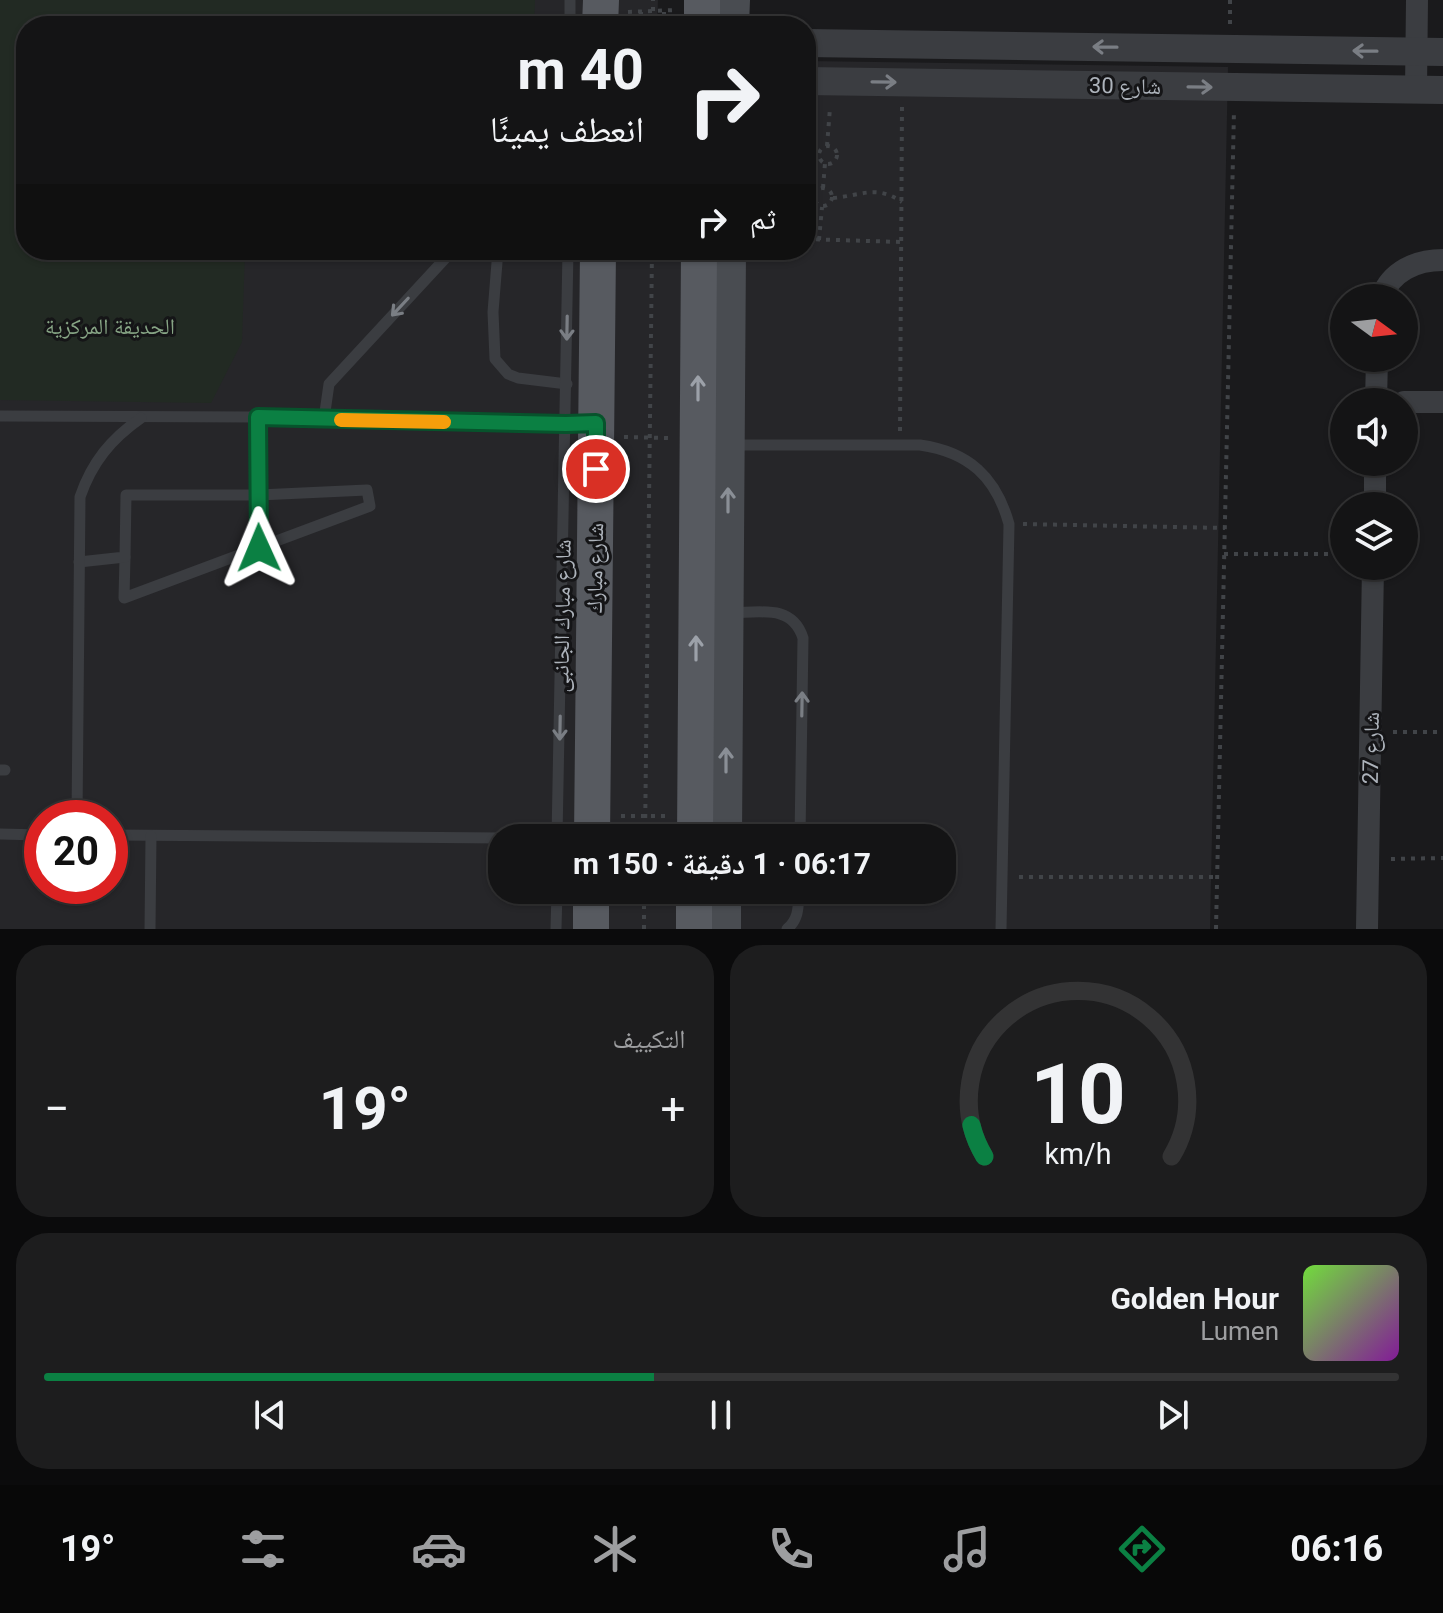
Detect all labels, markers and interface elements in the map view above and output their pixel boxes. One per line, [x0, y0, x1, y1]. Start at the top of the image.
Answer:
text: 40 m [517, 37, 644, 103]
one-way arrow [1092, 39, 1119, 55]
one-way arrow [1352, 43, 1379, 59]
icon: right [672, 48, 776, 152]
street label: شارع 30 [1089, 73, 1161, 100]
one-way arrow [870, 74, 897, 90]
one-way arrow [1186, 79, 1213, 95]
text: انعطف يمينًا [490, 109, 644, 151]
icon: right [690, 200, 734, 244]
text: ثم [750, 201, 776, 236]
north arrow [1330, 284, 1418, 372]
map controls [1330, 284, 1418, 580]
one-way arrow [391, 297, 409, 317]
park label: الحديقة المركزية [45, 314, 175, 339]
one-way arrow [559, 314, 575, 341]
one-way arrow [691, 375, 706, 402]
button: sound [1330, 388, 1418, 476]
pin [562, 435, 630, 503]
icon: arrive [574, 447, 618, 491]
one-way arrow [721, 487, 736, 514]
button: layers [1330, 492, 1418, 580]
position arrow [217, 506, 301, 590]
street label: شارع مبارك [582, 523, 609, 613]
street label: شارع مبارك الجانبى [548, 539, 577, 693]
one-way arrow [689, 635, 704, 662]
one-way arrow [794, 691, 810, 718]
street label: شارع 27 [1358, 712, 1385, 784]
one-way arrow [552, 714, 567, 741]
one-way arrow [718, 747, 734, 774]
speed limit sign: 20 [24, 800, 128, 904]
text: 06:17 · 1 دقيقة · 150 m [573, 846, 871, 881]
text: التكييف [613, 1024, 686, 1054]
text: 10 [1031, 1046, 1126, 1143]
text: 19° [319, 1073, 411, 1144]
text: − [44, 1083, 69, 1135]
text: + [661, 1083, 686, 1135]
text: km/h [1045, 1137, 1112, 1171]
text: Golden Hour [1110, 1281, 1279, 1316]
text: Lumen [1200, 1316, 1279, 1346]
icon: previous [248, 1393, 292, 1437]
icon: pause [699, 1393, 743, 1437]
icon: next [1151, 1393, 1195, 1437]
icon: filters [235, 1521, 291, 1577]
icon: car [411, 1521, 467, 1577]
icon: climate [587, 1521, 643, 1577]
icon: phone [763, 1521, 819, 1577]
icon: music [939, 1521, 995, 1577]
icon: directions [1114, 1521, 1170, 1577]
text: 19° [60, 1528, 115, 1570]
text: 06:16 [1290, 1528, 1383, 1570]

